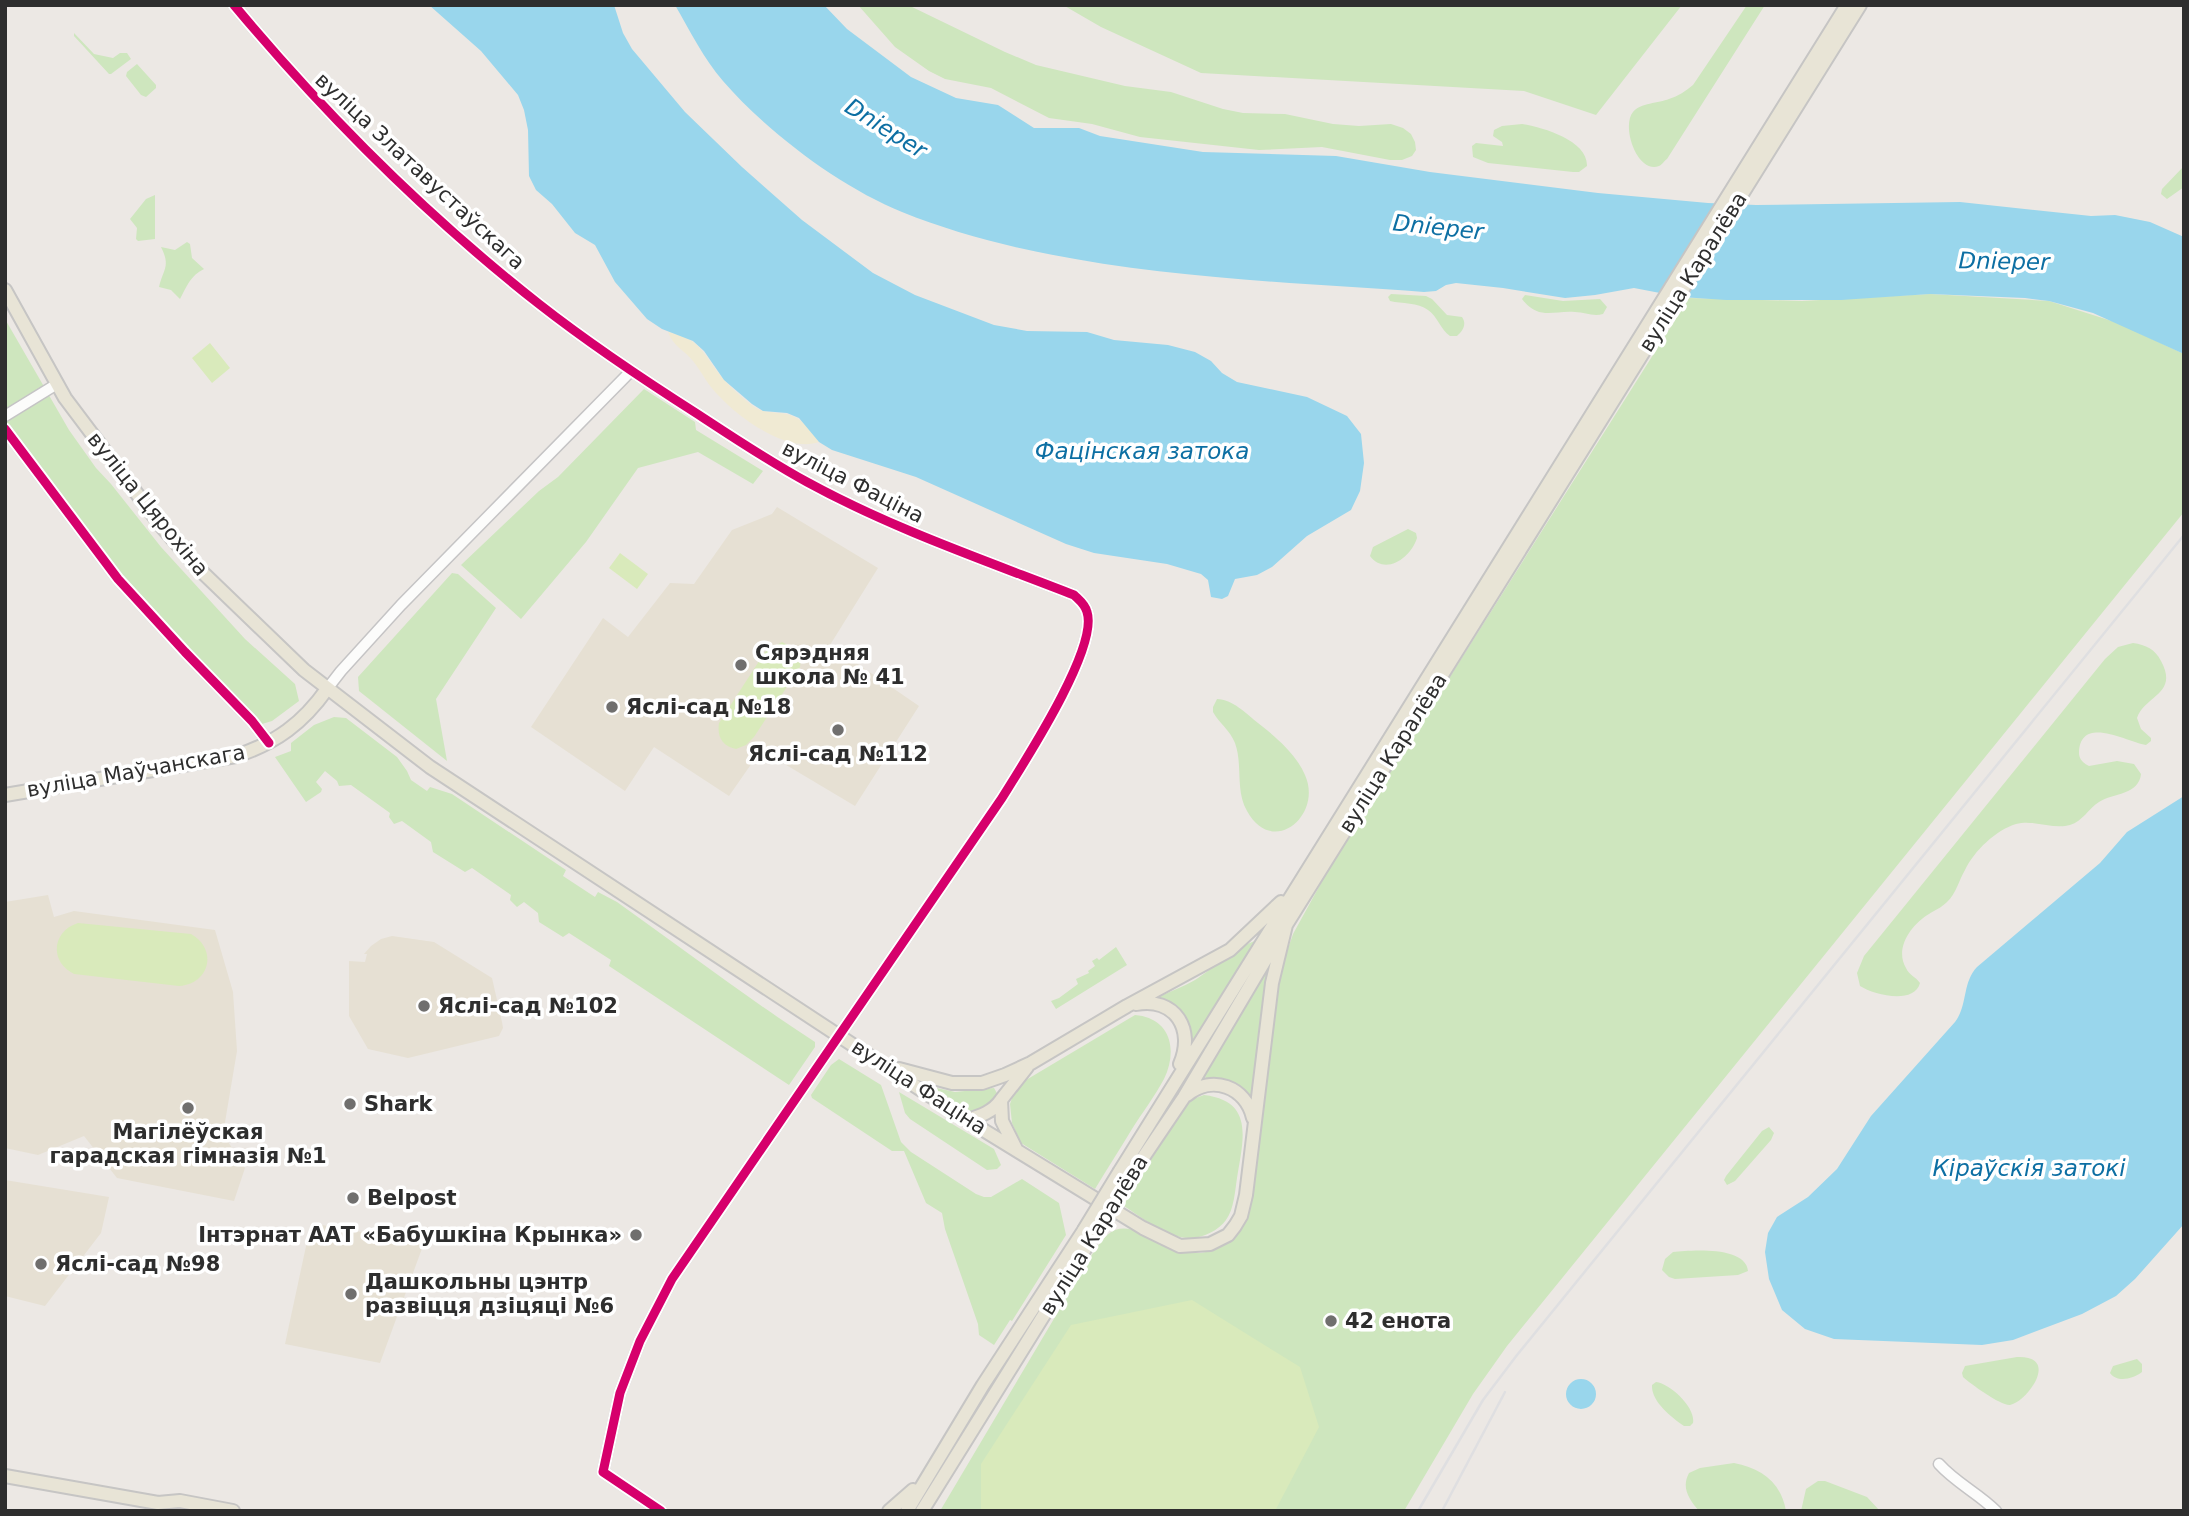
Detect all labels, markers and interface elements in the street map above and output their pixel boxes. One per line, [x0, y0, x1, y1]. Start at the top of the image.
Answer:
street label: вуліца Златавустаўскага [310, 68, 530, 274]
water label: Dnieper [841, 93, 933, 164]
street label: вуліца Каралёва [1634, 188, 1752, 356]
water label: Dnieper [1391, 209, 1486, 245]
water label: Dnieper [1958, 247, 2051, 275]
street label: вуліца Цярохіна [83, 427, 213, 581]
street label: вуліца Фаціна [778, 436, 928, 528]
water label: Фацінская затока [1035, 438, 1249, 464]
place label: Сярэдняя школа № 41 [755, 641, 905, 689]
marker: Сярэдняя школа № 41 [733, 657, 749, 673]
street label: вуліца Каралёва [1334, 669, 1452, 837]
place label: Яслі-сад №18 [626, 695, 791, 719]
marker: Яслі-сад №18 [604, 699, 620, 715]
marker: Яслі-сад №112 [830, 722, 846, 738]
street label: вуліца Маўчанскага [25, 740, 247, 802]
place label: Яслі-сад №112 [748, 742, 928, 766]
place label: Яслі-сад №102 [438, 994, 618, 1018]
marker: Яслі-сад №102 [416, 998, 432, 1014]
street label: вуліца Фаціна [847, 1035, 991, 1139]
place label: Shark [364, 1092, 434, 1116]
marker: Shark [342, 1096, 358, 1112]
marker: Магілёўская гарадская гімназія №1 [180, 1100, 196, 1116]
place label: Магілёўская гарадская гімназія №1 [49, 1120, 327, 1168]
street label: вуліца Каралёва [1035, 1151, 1153, 1319]
water label: Кіраўскія затокі [1932, 1155, 2126, 1181]
place label: Belpost [367, 1186, 456, 1210]
marker: Belpost [345, 1190, 361, 1206]
place label: Інтэрнат ААТ «Бабушкіна Крынка» [198, 1223, 622, 1247]
marker: Інтэрнат ААТ «Бабушкіна Крынка» [628, 1227, 644, 1243]
place label: Яслі-сад №98 [55, 1252, 220, 1276]
marker: Яслі-сад №98 [33, 1256, 49, 1272]
place label: Дашкольны цэнтр развіцця дзіцяці №6 [365, 1270, 614, 1318]
marker: Дашкольны цэнтр развіцця дзіцяці №6 [343, 1286, 359, 1302]
place label: 42 енота [1345, 1309, 1451, 1333]
marker: 42 енота [1323, 1313, 1339, 1329]

